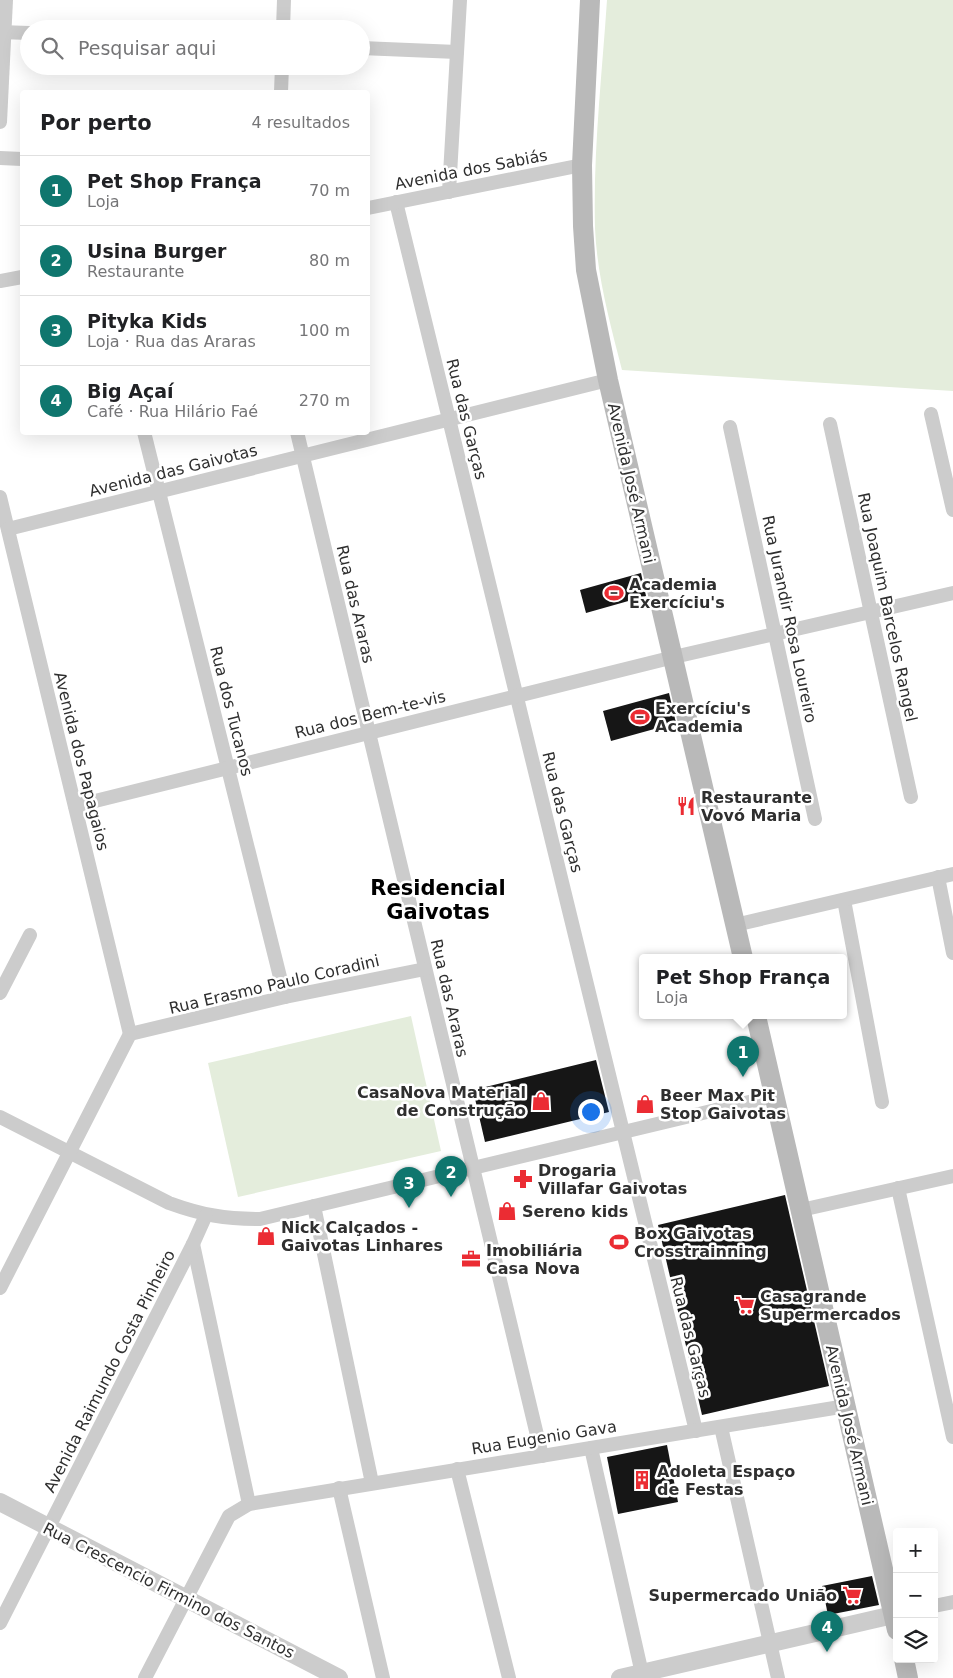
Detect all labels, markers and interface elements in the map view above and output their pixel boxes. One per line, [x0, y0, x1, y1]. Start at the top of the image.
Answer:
search box [20, 20, 370, 75]
icon: search [38, 34, 66, 62]
text: Pesquisar aqui [78, 37, 216, 59]
text: Por perto [40, 111, 152, 135]
text: 4 resultados [251, 113, 350, 132]
street label: Avenida dos Sabiás [393, 145, 549, 194]
text: Pet Shop França [87, 170, 262, 192]
text: 1 [50, 181, 62, 200]
text: 70 m [309, 181, 350, 200]
text: Loja [87, 192, 120, 211]
text: Usina Burger [87, 240, 226, 262]
text: 2 [50, 251, 62, 270]
text: 80 m [309, 251, 350, 270]
text: Restaurante [87, 262, 184, 281]
text: Pityka Kids [87, 310, 207, 332]
text: 3 [50, 321, 62, 340]
text: 100 m [299, 321, 350, 340]
text: Loja · Rua das Araras [87, 332, 256, 351]
street label: Rua das Garças [442, 357, 491, 482]
text: Big Açaí [87, 380, 174, 402]
text: 4 [50, 391, 62, 410]
text: 270 m [299, 391, 350, 410]
street label: Avenida José Armani [604, 401, 659, 565]
text: Café · Rua Hilário Faé [87, 402, 258, 421]
street label: Avenida das Gaivotas [87, 440, 259, 501]
street label: Rua Joaquim Barcelos Rangel [854, 491, 921, 723]
street label: Rua Jurandir Rosa Loureiro [758, 514, 821, 725]
street label: Rua das Araras [333, 543, 378, 665]
place label: Academia Exercíciu's [629, 575, 725, 612]
sports icon: Academia Exercíciu's [603, 582, 625, 604]
street label: Rua dos Tucanos [206, 644, 257, 778]
street label: Avenida dos Papagaios [50, 670, 113, 852]
street label: Rua dos Bem-te-vis [293, 687, 447, 742]
place label: Exercíciu's Academia [655, 699, 751, 736]
sports icon: Exercíciu's Academia [629, 706, 651, 728]
street label: Rua das Garças [538, 750, 587, 875]
place label: Restaurante Vovó Maria [701, 788, 812, 825]
restaurant icon: Restaurante Vovó Maria [675, 795, 697, 817]
district label: Residencial Gaivotas [370, 876, 506, 924]
street label: Rua das Araras [427, 937, 472, 1059]
street label: Rua Erasmo Paulo Coradini [167, 951, 381, 1018]
popup [639, 954, 847, 1019]
text: Pet Shop França [656, 966, 830, 988]
text: Loja [656, 988, 688, 1007]
pin: 1 [727, 1036, 759, 1077]
place label: CasaNova Material de Construção [357, 1083, 526, 1120]
place label: Beer Max Pit Stop Gaivotas [660, 1086, 786, 1123]
shop icon: CasaNova Material de Construção [530, 1090, 552, 1112]
shop icon: Beer Max Pit Stop Gaivotas [634, 1093, 656, 1115]
your location [578, 1099, 604, 1125]
pin: 2 [435, 1156, 467, 1197]
place label: Drogaria Villafar Gaivotas [538, 1161, 687, 1198]
pin: 3 [393, 1167, 425, 1208]
pharmacy icon: Drogaria Villafar Gaivotas [512, 1168, 534, 1190]
shop icon: Sereno kids [496, 1200, 518, 1222]
place label: Sereno kids [522, 1202, 628, 1221]
place label: Nick Calçados - Gaivotas Linhares [281, 1218, 443, 1255]
place label: Box Gaivotas Crosstrainning [634, 1224, 767, 1261]
shop icon: Nick Calçados - Gaivotas Linhares [255, 1225, 277, 1247]
sports icon: Box Gaivotas Crosstrainning [608, 1231, 630, 1253]
place label: Imobiliária Casa Nova [486, 1241, 583, 1278]
street label: Avenida Raimundo Costa Pinheiro [40, 1247, 179, 1496]
office icon: Imobiliária Casa Nova [460, 1248, 482, 1270]
street label: Rua das Garças [666, 1275, 715, 1400]
place label: Casagrande Supermercados [760, 1287, 901, 1324]
supermarket icon: Casagrande Supermercados [734, 1294, 756, 1316]
street label: Avenida José Armani [822, 1343, 877, 1507]
street label: Rua Eugenio Gava [470, 1417, 618, 1458]
place label: Adoleta Espaço de Festas [657, 1462, 795, 1499]
building icon: Adoleta Espaço de Festas [631, 1469, 653, 1491]
street label: Rua Crescencio Firmino dos Santos [40, 1519, 298, 1662]
map controls [893, 1528, 938, 1663]
button: + [893, 1528, 938, 1573]
button: − [893, 1573, 938, 1618]
supermarket icon: Supermercado União [841, 1584, 863, 1606]
place label: Supermercado União [649, 1586, 837, 1605]
pin: 4 [811, 1611, 843, 1652]
button: layers [893, 1618, 938, 1663]

